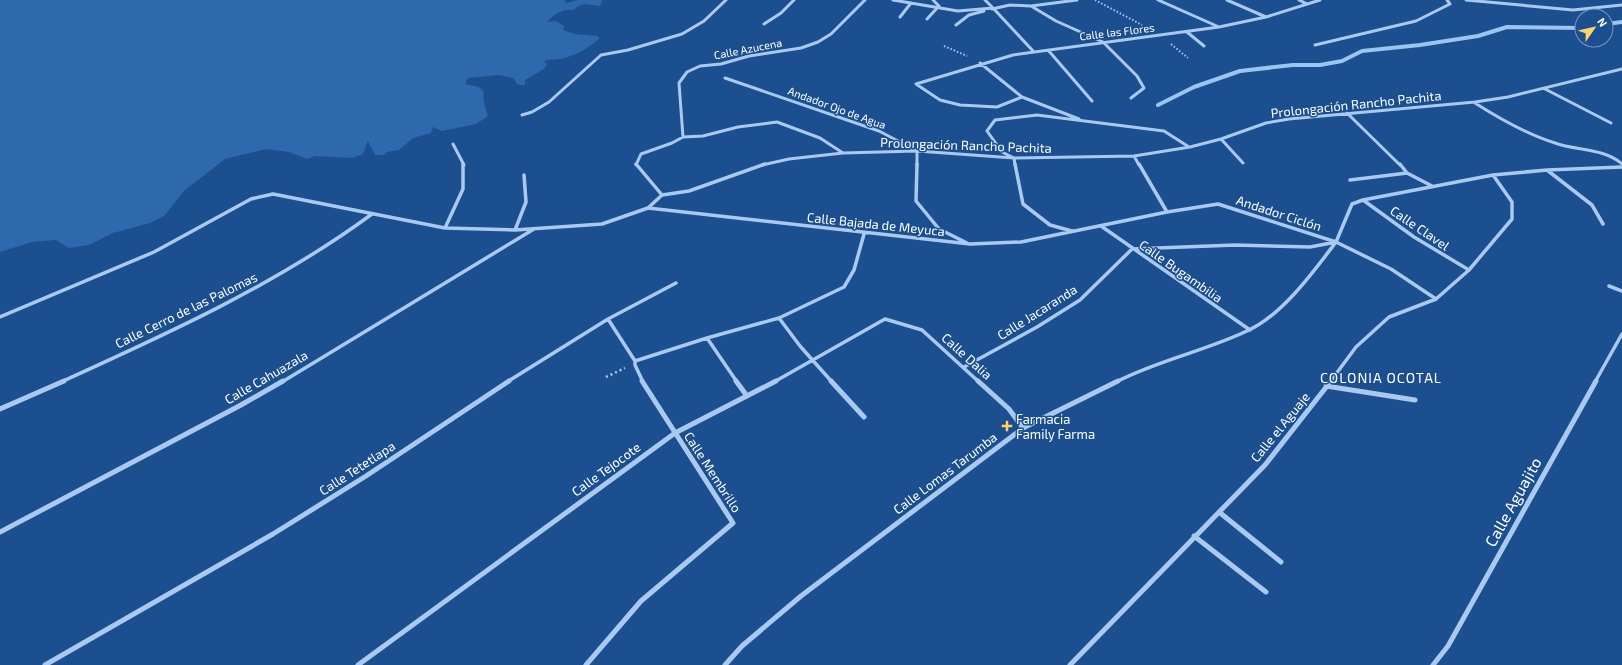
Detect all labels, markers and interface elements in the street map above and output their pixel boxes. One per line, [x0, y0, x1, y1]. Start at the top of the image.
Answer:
north arrow [1574, 8, 1614, 48]
text: N [1595, 15, 1610, 29]
street label: Calle las Flores [1079, 20, 1156, 43]
street label: Calle Azucena [713, 36, 783, 62]
street label: Andador Ojo de Agua [786, 84, 888, 132]
street label: Prolongación Rancho Pachita [1270, 87, 1442, 121]
street label: Prolongación Rancho Pachita [880, 134, 1052, 156]
street label: Andador Ciclón [1234, 192, 1324, 234]
street label: Calle Clavel [1387, 202, 1453, 254]
street label: Calle Bajada de Meyuca [806, 209, 946, 239]
street label: Calle Bugambilia [1136, 236, 1226, 306]
street label: Calle Cerro de las Palomas [112, 269, 260, 351]
street label: Calle Jacaranda [994, 281, 1080, 343]
street label: Calle Dalia [939, 329, 995, 383]
street label: Calle Cahuazala [221, 347, 311, 407]
district label: COLONIA OCOTAL [1320, 369, 1442, 386]
street label: Calle el Aguaje [1247, 389, 1313, 465]
place label: Farmacia Family Farma [1016, 411, 1095, 442]
marker: Farmacia Family Farma [1001, 420, 1013, 432]
street label: Calle Membrillo [681, 429, 745, 515]
street label: Calle Lomas Tarumba [890, 429, 1000, 517]
street label: Calle Tetetlapa [316, 437, 398, 499]
street label: Calle Tejocote [568, 439, 644, 499]
street label: Calle Aguajito [1480, 454, 1546, 550]

